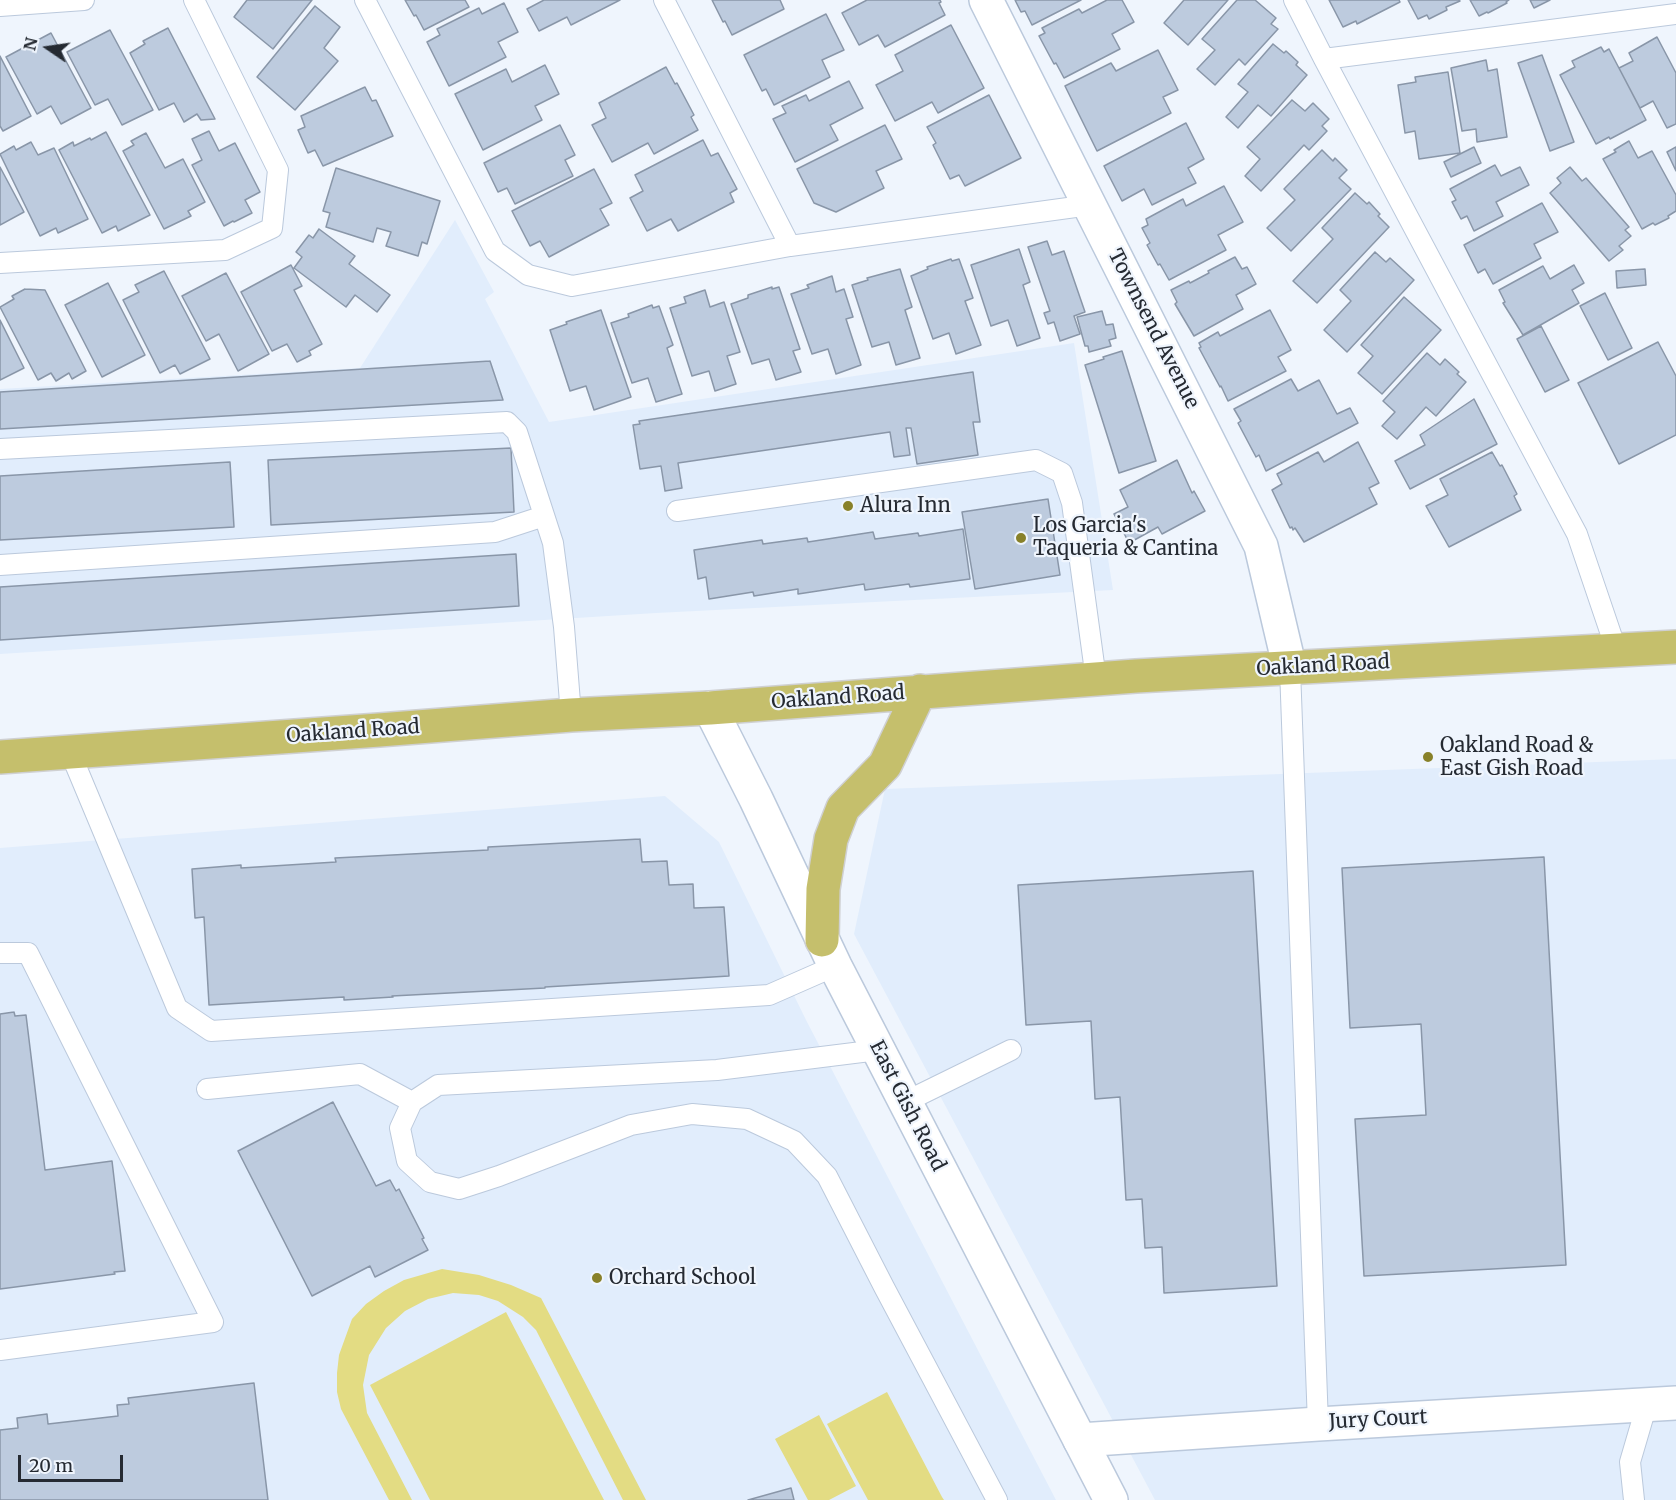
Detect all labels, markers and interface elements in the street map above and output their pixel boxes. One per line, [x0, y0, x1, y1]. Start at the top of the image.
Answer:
north arrow [18, 18, 78, 78]
text: N [19, 36, 42, 52]
street label: Townsend Avenue [1102, 245, 1204, 413]
place label: Alura Inn [860, 494, 951, 518]
marker: Alura Inn [841, 499, 855, 513]
place label: Los Garcia's Taqueria & Cantina [1033, 514, 1218, 561]
marker: Los Garcia's Taqueria & Cantina [1014, 531, 1028, 545]
street label: Oakland Road [1256, 651, 1390, 681]
street label: Oakland Road [771, 681, 905, 715]
street label: Oakland Road [286, 715, 420, 749]
place label: Oakland Road & East Gish Road [1440, 734, 1593, 781]
marker: Oakland Road & East Gish Road [1421, 750, 1435, 764]
street label: East Gish Road [864, 1037, 950, 1175]
place label: Orchard School [609, 1266, 756, 1290]
marker: Orchard School [590, 1271, 604, 1285]
street label: Jury Court [1328, 1405, 1428, 1435]
scale bar [21, 1443, 126, 1481]
text: 20 m [29, 1454, 73, 1477]

